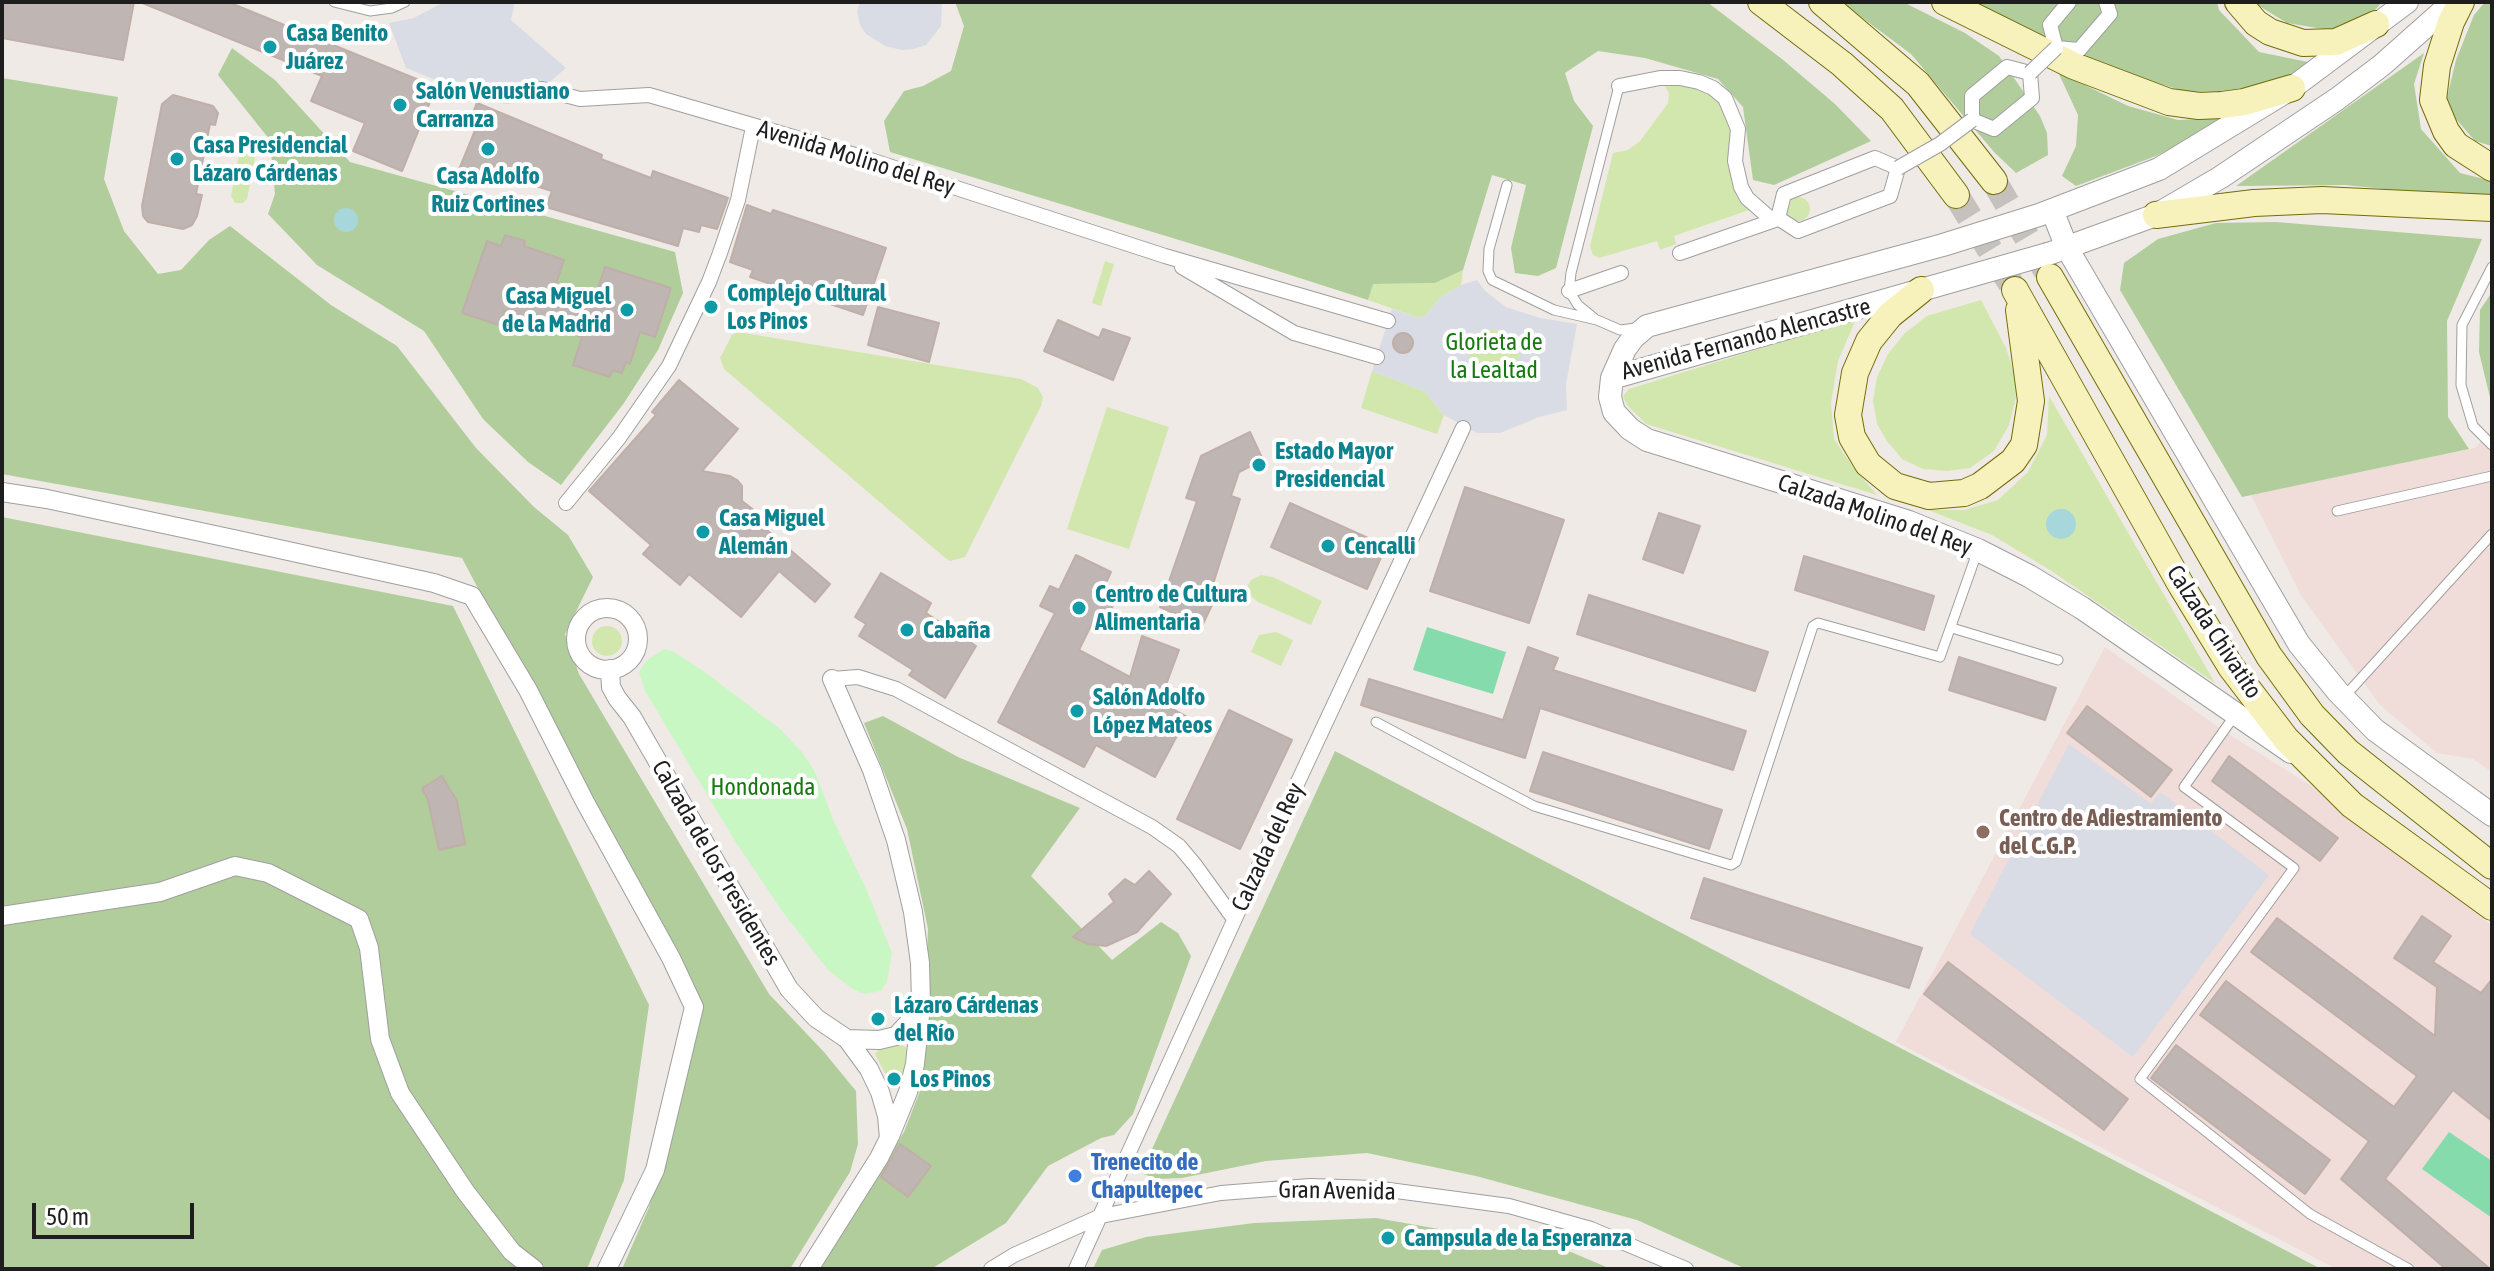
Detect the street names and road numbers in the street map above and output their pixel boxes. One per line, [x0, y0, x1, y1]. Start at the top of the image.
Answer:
street label: Avenida Molino del Rey [754, 114, 958, 202]
street label: Avenida Fernando Alencastre [1618, 292, 1874, 386]
street label: Calzada Molino del Rey [1774, 468, 1976, 562]
street label: Calzada Chivatito [2160, 560, 2268, 704]
street label: Calzada de los Presidentes [645, 755, 787, 971]
street label: Calzada del Rey [1226, 778, 1310, 916]
street label: Gran Avenida [1278, 1176, 1396, 1206]

